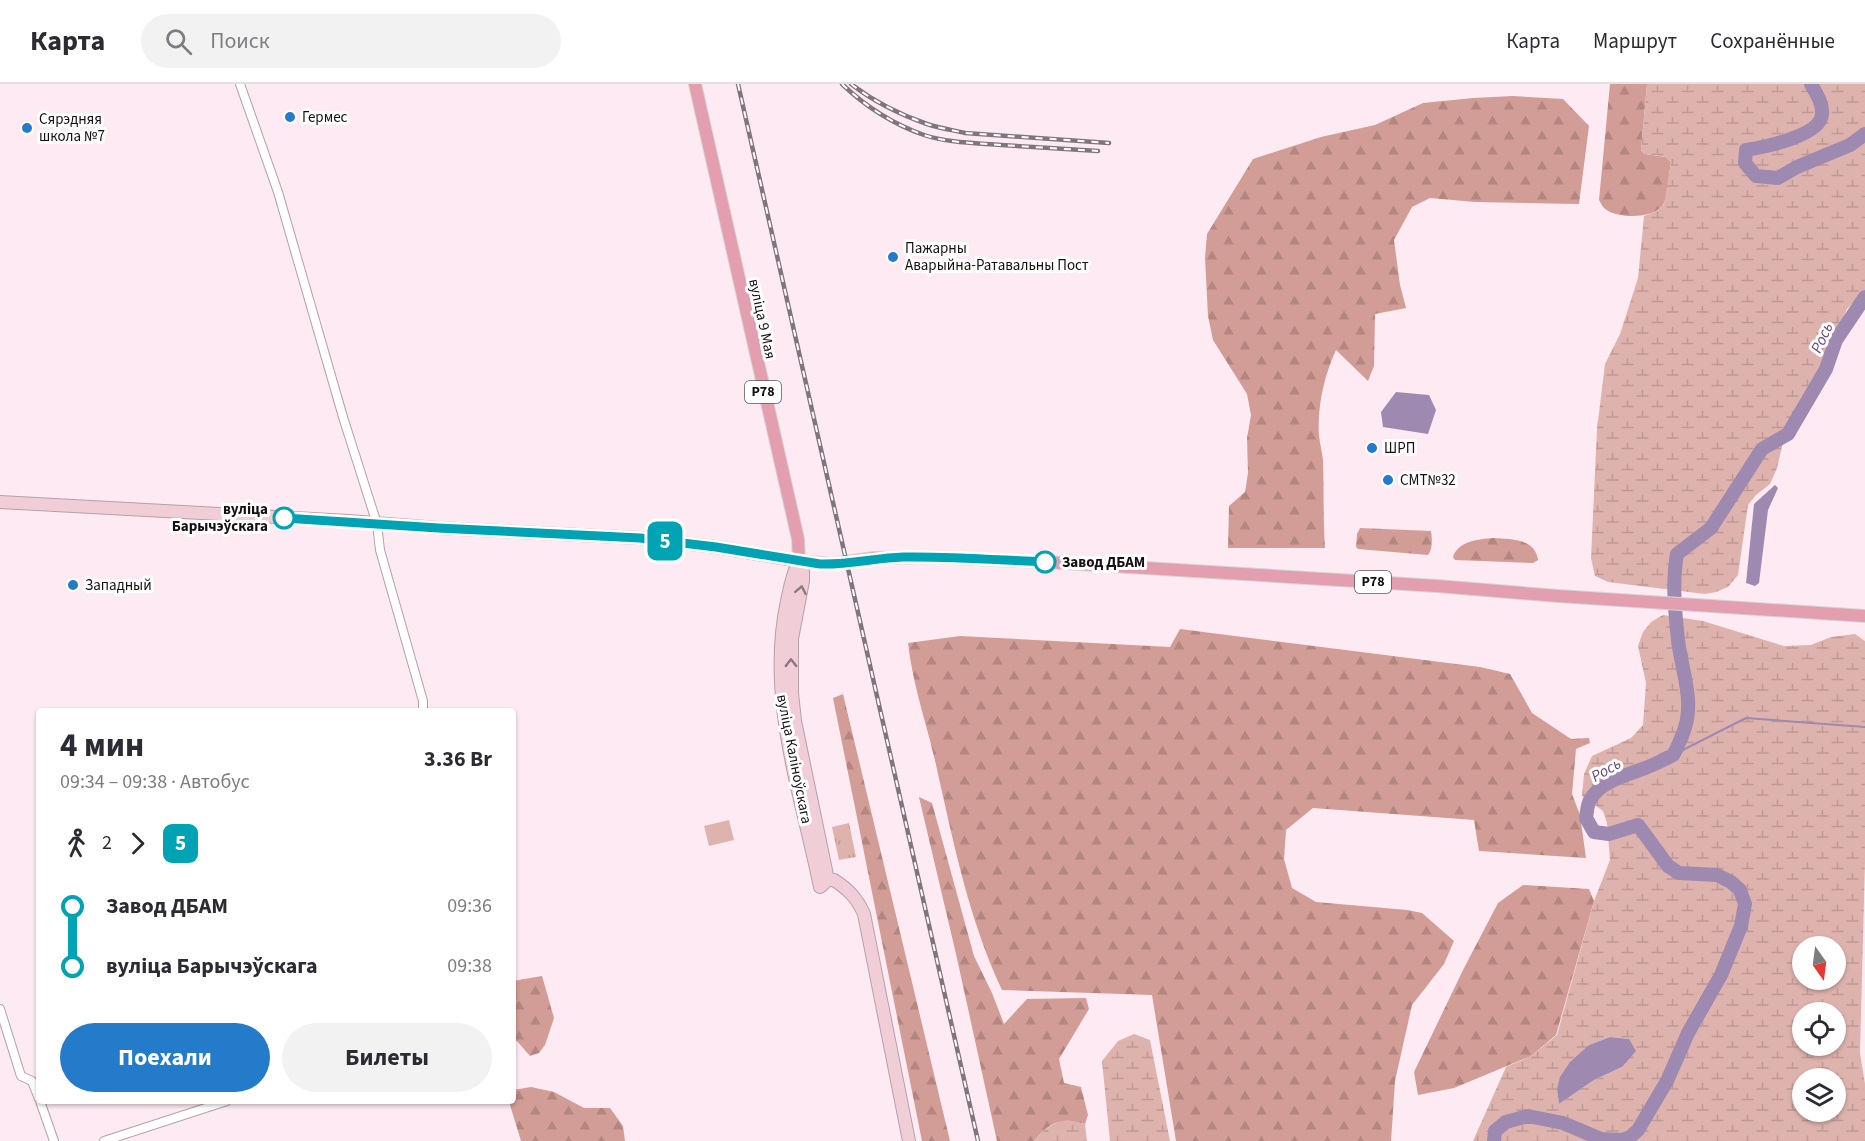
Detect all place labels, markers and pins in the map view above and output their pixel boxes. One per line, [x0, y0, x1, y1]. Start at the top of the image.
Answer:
place label: Гермес [302, 107, 348, 128]
place label: Сярэдняя школа №7 [39, 109, 105, 147]
marker: Гермес [283, 110, 297, 124]
marker: Сярэдняя школа №7 [20, 121, 34, 135]
place label: Пажарны Аварыйна-Ратавальны Пост [905, 238, 1089, 276]
marker: Пажарны Аварыйна-Ратавальны Пост [886, 250, 900, 264]
place label: ШРП [1384, 438, 1415, 459]
marker: ШРП [1365, 441, 1379, 455]
place label: СМТ№32 [1400, 470, 1456, 491]
marker: СМТ№32 [1381, 473, 1395, 487]
place label: вуліца Барычэўскага [172, 499, 268, 537]
marker: вуліца Барычэўскага [273, 507, 295, 529]
marker: Завод ДБАМ [1034, 551, 1056, 573]
place label: Завод ДБАМ [1062, 552, 1145, 573]
place label: Западный [85, 575, 152, 596]
marker: Западный [66, 578, 80, 592]

